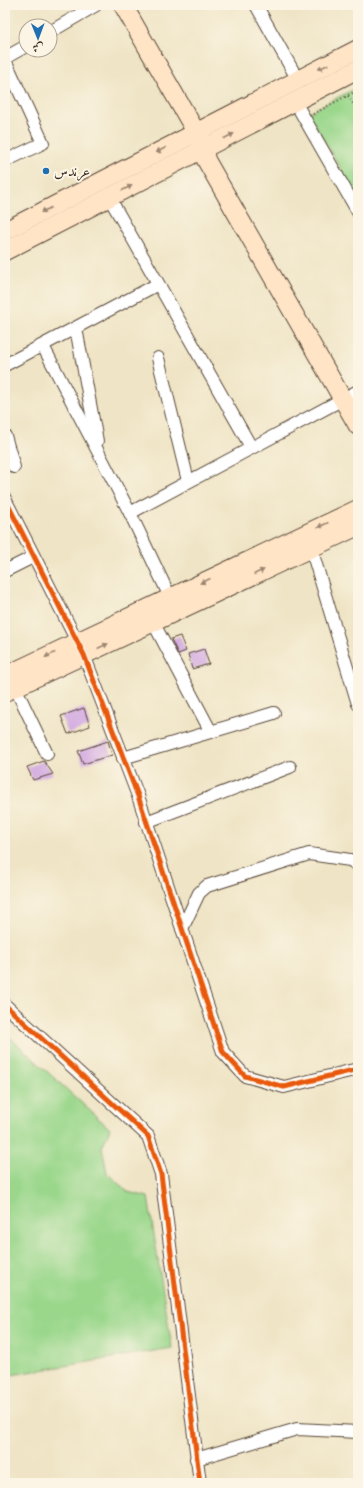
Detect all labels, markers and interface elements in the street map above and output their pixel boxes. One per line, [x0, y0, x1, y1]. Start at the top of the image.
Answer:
north arrow [18, 18, 58, 58]
text: ش [33, 41, 44, 54]
one-way arrow [317, 64, 329, 70]
one-way arrow [224, 132, 235, 139]
one-way arrow [155, 147, 167, 153]
place label: عرندس [54, 163, 90, 181]
marker: عرندس [41, 166, 51, 176]
one-way arrow [121, 185, 133, 191]
one-way arrow [40, 207, 51, 213]
one-way arrow [317, 522, 328, 528]
one-way arrow [253, 569, 265, 575]
one-way arrow [199, 578, 211, 584]
one-way arrow [98, 643, 109, 649]
one-way arrow [44, 651, 55, 658]

